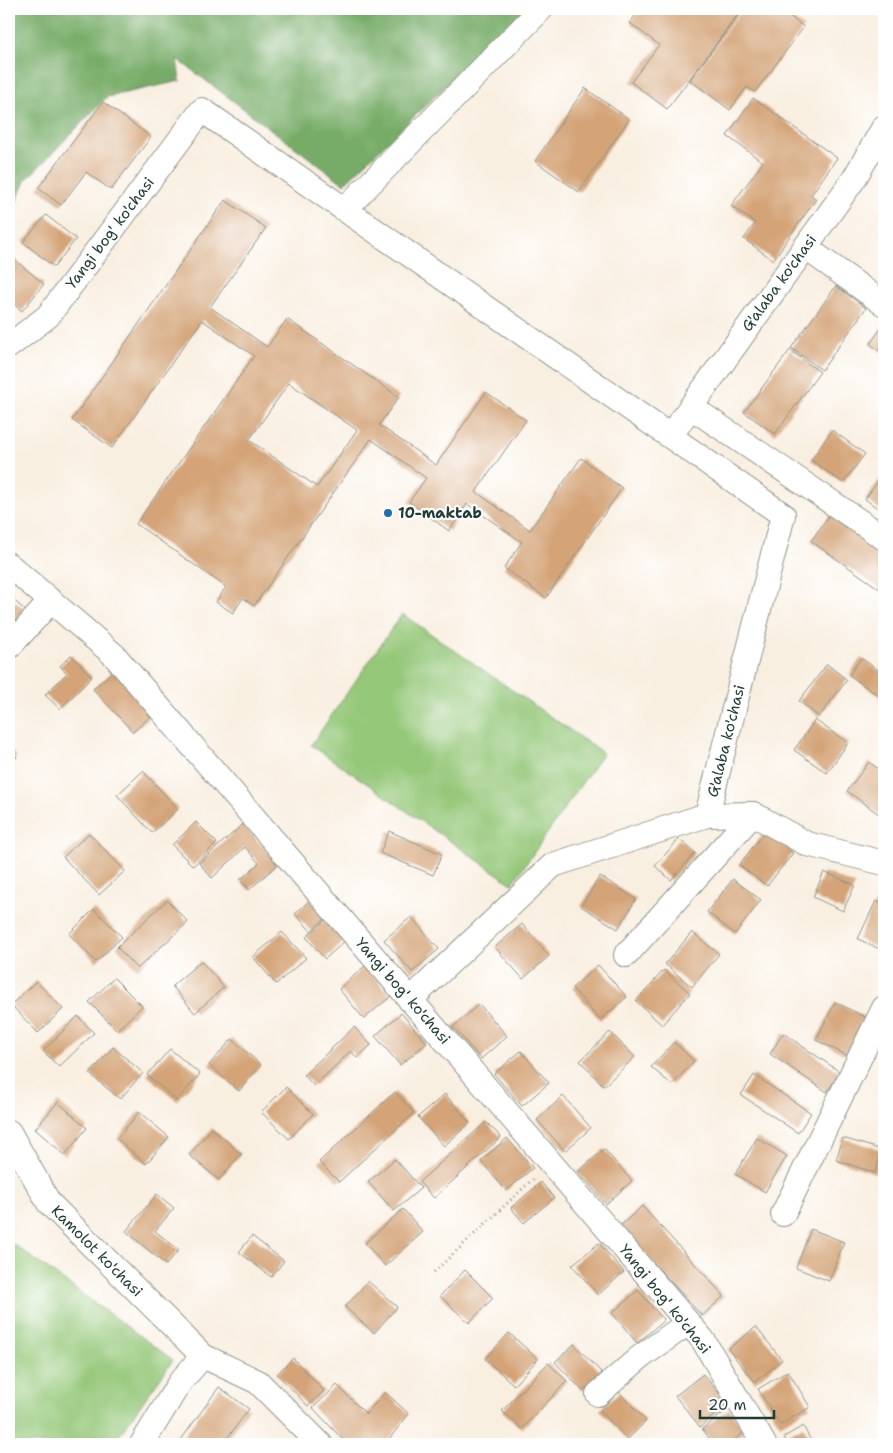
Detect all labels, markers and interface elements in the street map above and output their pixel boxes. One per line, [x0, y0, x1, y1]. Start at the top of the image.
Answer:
street label: Yangi bog' ko'chasi [61, 173, 159, 293]
street label: G'alaba ko'chasi [737, 231, 821, 335]
place label: 10-maktab [398, 503, 482, 523]
marker: 10-maktab [382, 507, 394, 519]
street label: G'alaba ko'chasi [702, 683, 750, 799]
street label: Yangi bog' ko'chasi [351, 933, 455, 1049]
street label: Kamolot ko'chasi [47, 1201, 147, 1301]
street label: Yangi bog' ko'chasi [615, 1240, 715, 1358]
scale bar [700, 1388, 774, 1420]
text: 20 m [708, 1395, 747, 1415]

